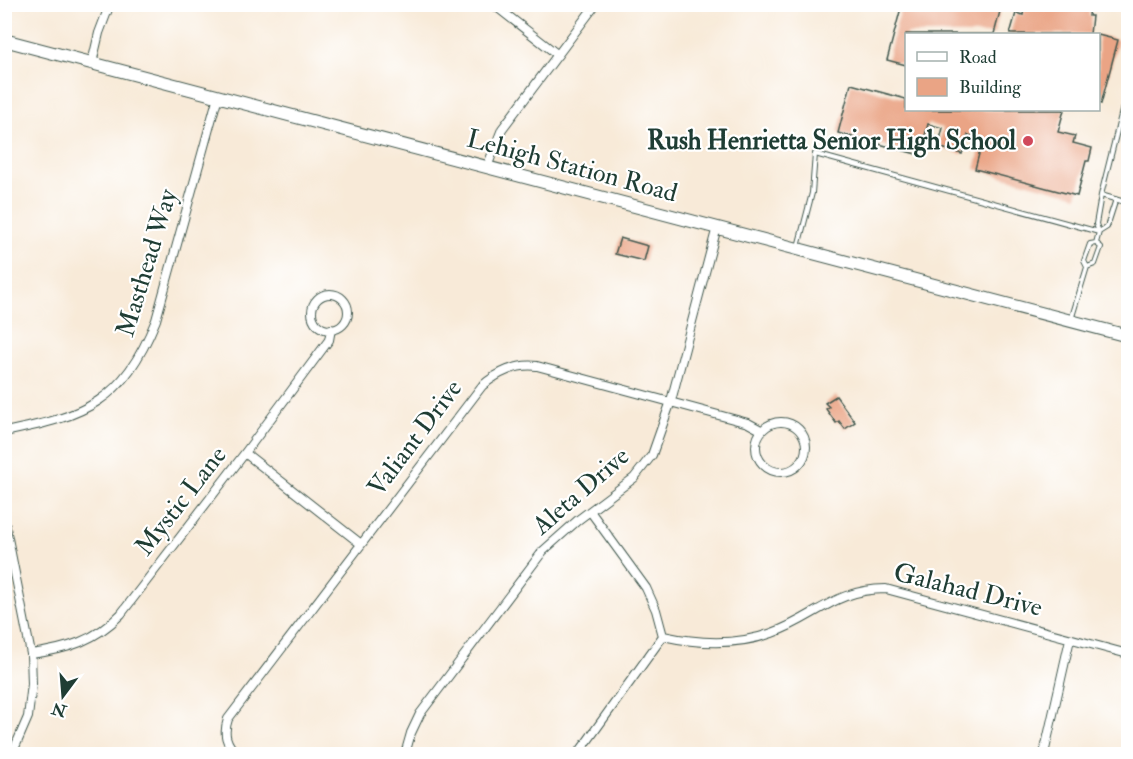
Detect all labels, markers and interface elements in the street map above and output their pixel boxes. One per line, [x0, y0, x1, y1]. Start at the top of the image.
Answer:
legend [905, 33, 1100, 111]
text: Road [959, 46, 997, 69]
text: Building [959, 76, 1022, 99]
street label: Lehigh Station Road [463, 123, 681, 210]
place label: Rush Henrietta Senior High School [647, 125, 1016, 158]
marker: Rush Henrietta Senior High School [1021, 134, 1035, 148]
street label: Masthead Way [109, 185, 185, 341]
street label: Valiant Drive [361, 373, 469, 503]
street label: Mystic Lane [128, 440, 234, 562]
street label: Aleta Drive [525, 440, 636, 542]
street label: Galahad Drive [890, 556, 1046, 624]
north arrow [33, 666, 93, 726]
text: N [49, 698, 70, 721]

